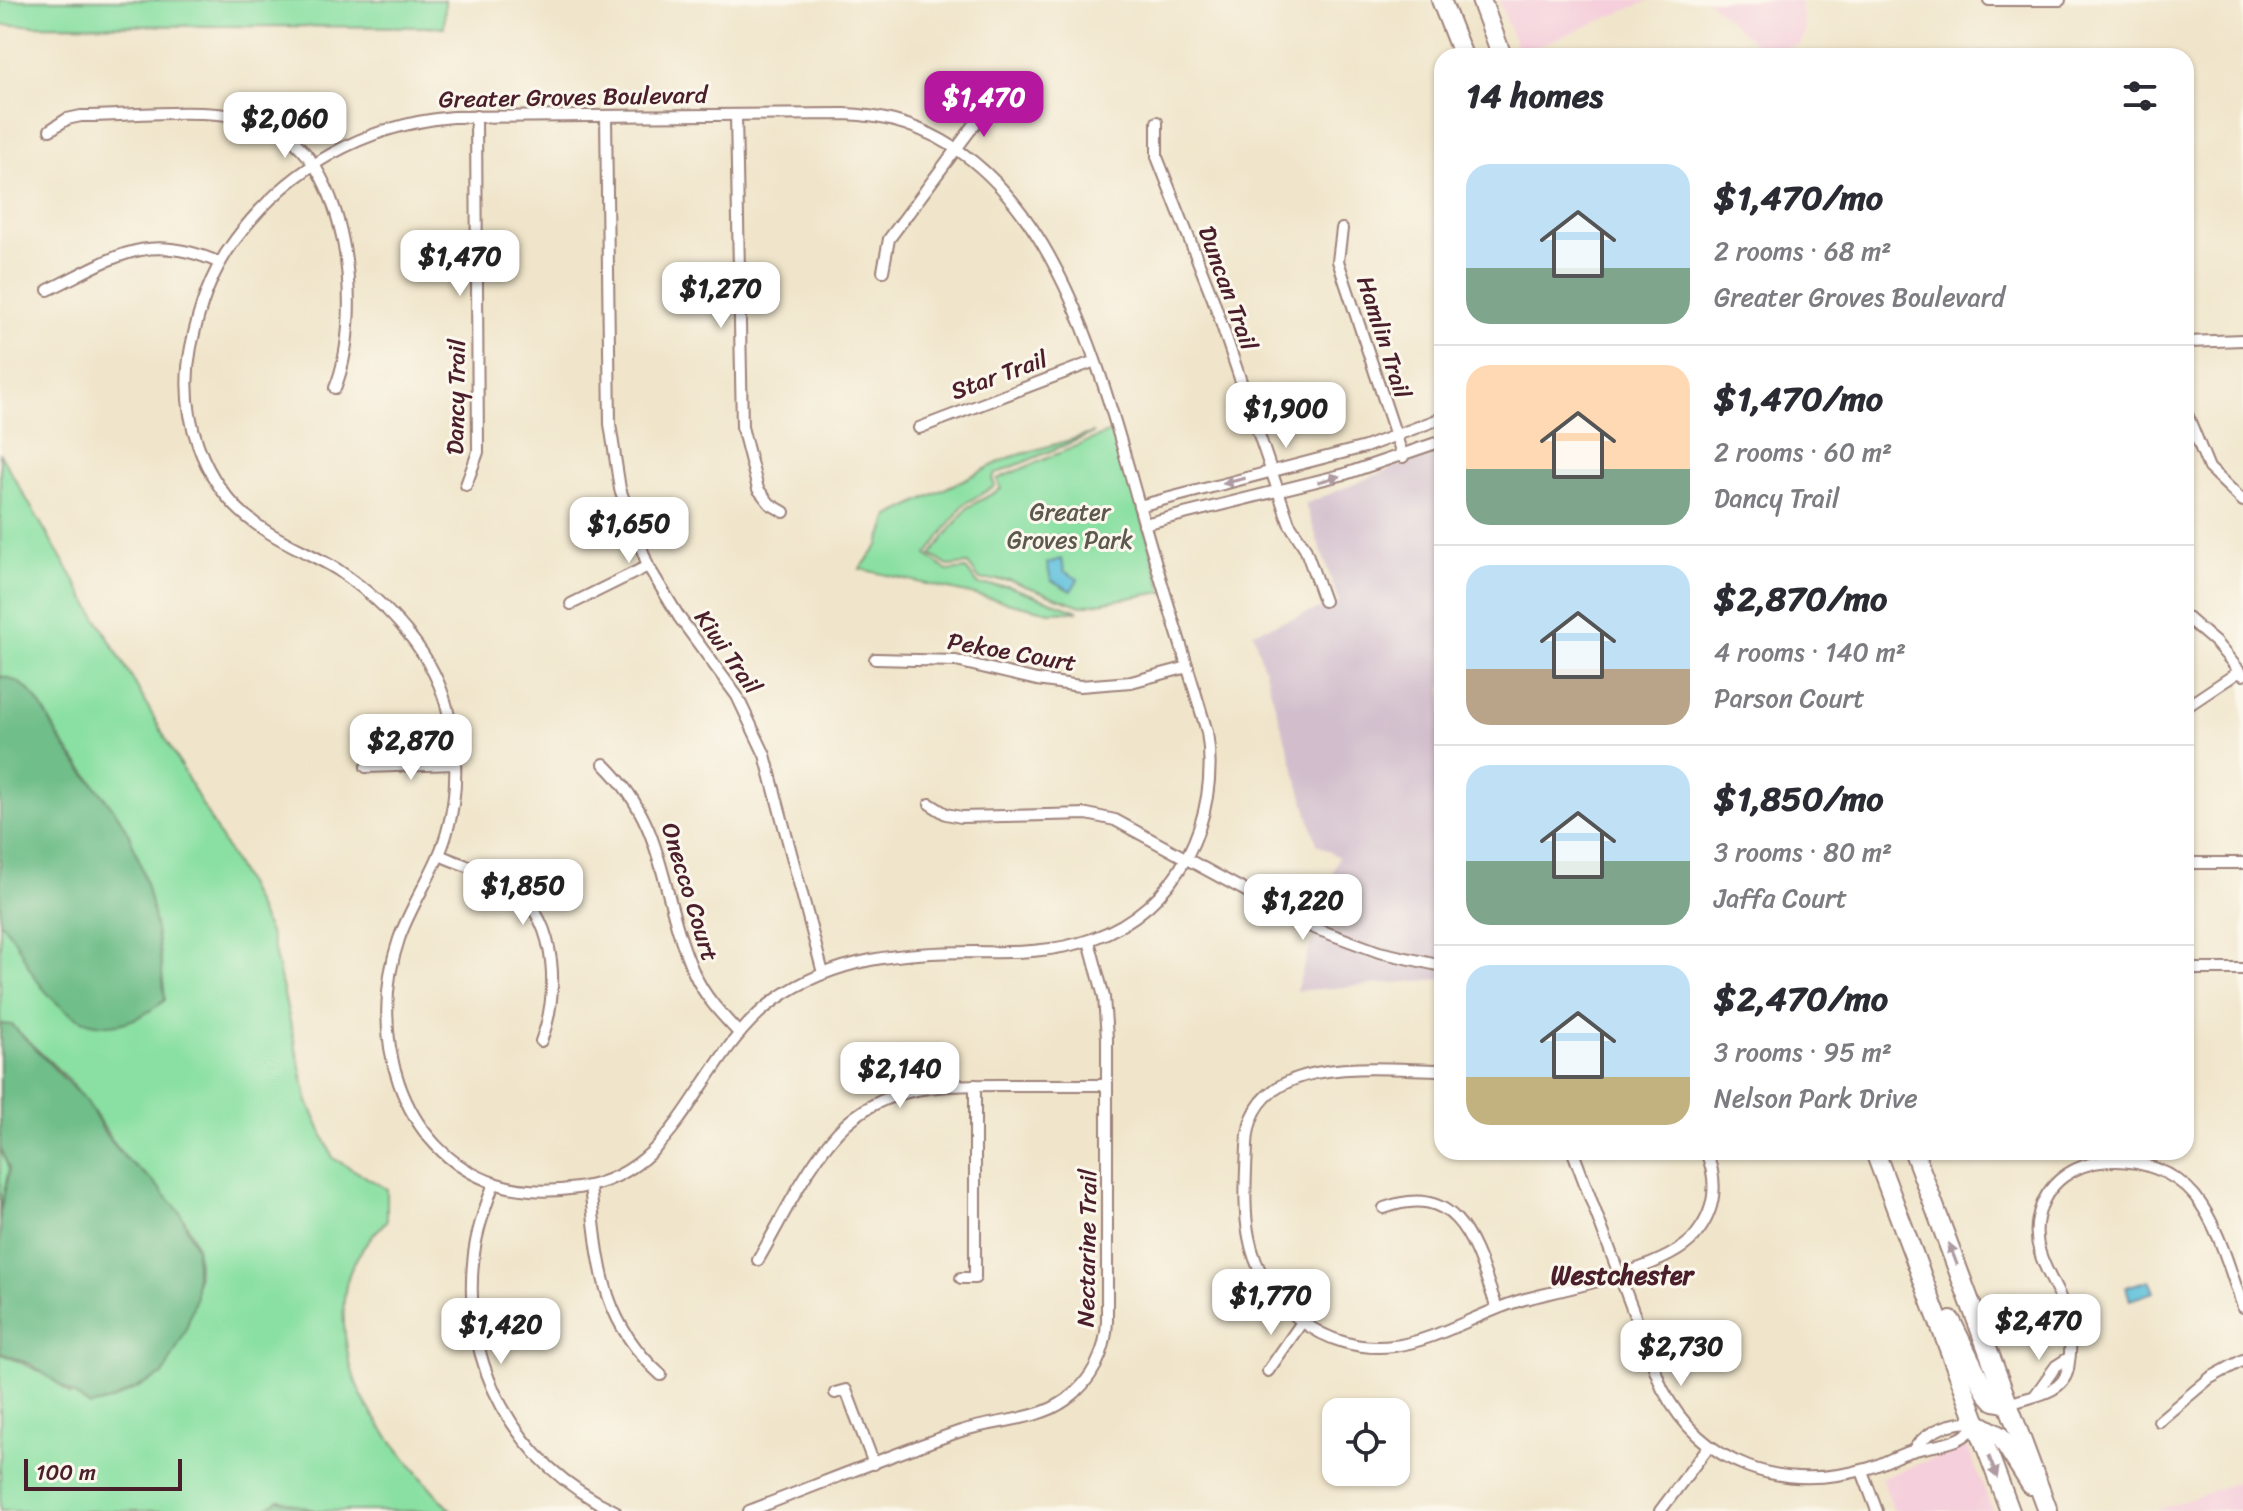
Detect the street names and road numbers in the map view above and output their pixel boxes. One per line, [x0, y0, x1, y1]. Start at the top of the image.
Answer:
street label: Greater Groves Boulevard [438, 74, 710, 120]
street label: Duncan Trail [1186, 220, 1270, 357]
street label: Hamlin Trail [1344, 270, 1424, 405]
street label: Dancy Trail [434, 338, 478, 455]
street label: Star Trail [945, 338, 1054, 412]
street label: Kiwi Trail [683, 600, 774, 705]
street label: Pekoe Court [944, 620, 1080, 684]
street label: Onecco Court [649, 817, 731, 967]
street label: Nectarine Trail [1065, 1167, 1109, 1327]

